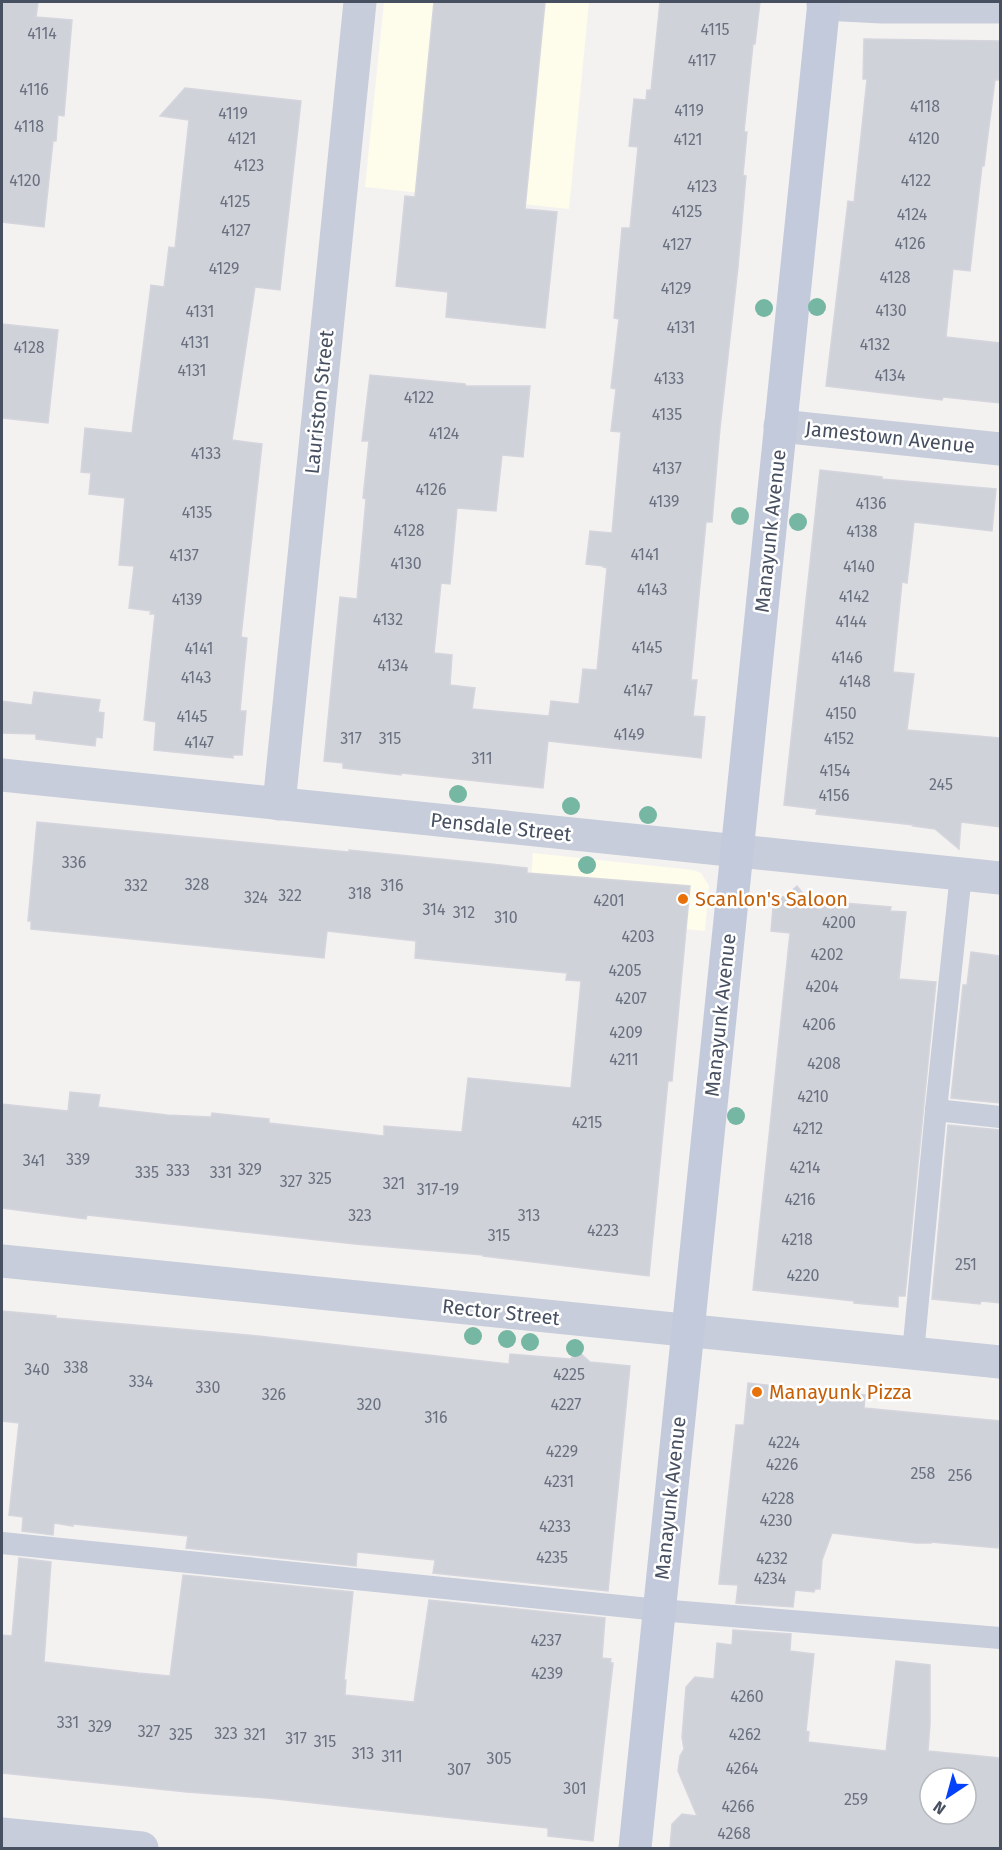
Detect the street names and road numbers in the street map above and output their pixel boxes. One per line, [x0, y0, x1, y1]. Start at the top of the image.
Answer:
street label: Lauriston Street [299, 328, 339, 475]
street label: Jamestown Avenue [804, 416, 976, 458]
street label: Manayunk Avenue [750, 448, 790, 614]
street label: Pensdale Street [429, 808, 574, 846]
street label: Manayunk Avenue [700, 932, 740, 1098]
street label: Rector Street [441, 1294, 562, 1330]
street label: Manayunk Avenue [650, 1415, 690, 1581]

